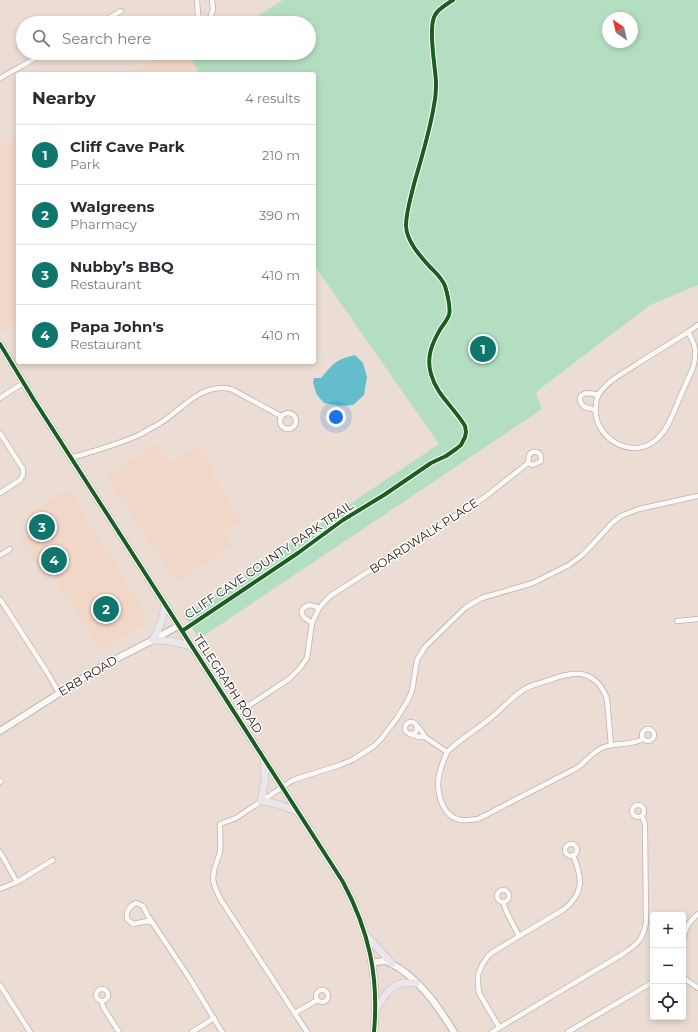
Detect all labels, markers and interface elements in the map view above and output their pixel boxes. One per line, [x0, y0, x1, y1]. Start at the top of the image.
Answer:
north arrow [602, 12, 638, 48]
search box [16, 16, 316, 60]
icon: search [30, 27, 52, 49]
text: Search here [62, 29, 151, 48]
text: Nearby [32, 88, 96, 108]
text: 4 results [245, 90, 300, 106]
text: Cliff Cave Park [70, 137, 184, 156]
text: 1 [42, 147, 48, 163]
text: 210 m [262, 147, 300, 163]
text: Park [70, 156, 100, 172]
text: Walgreens [70, 197, 155, 216]
text: 2 [41, 207, 49, 223]
text: 390 m [259, 207, 300, 223]
text: Pharmacy [70, 216, 137, 232]
text: Nubby’s BBQ [70, 257, 174, 276]
text: 3 [41, 267, 49, 283]
text: 410 m [261, 267, 300, 283]
text: Restaurant [70, 276, 141, 292]
text: Papa John's [70, 317, 164, 336]
text: 4 [41, 327, 49, 343]
text: 410 m [261, 327, 300, 343]
pin: 1 [470, 334, 496, 364]
text: Restaurant [70, 336, 141, 352]
your location [326, 407, 346, 427]
street label: BOARDWALK PLACE [366, 495, 481, 576]
street label: CLIFF CAVE COUNTY PARK TRAIL [182, 497, 356, 622]
pin: 3 [29, 512, 55, 542]
pin: 4 [41, 545, 67, 575]
pin: 2 [93, 594, 119, 624]
street label: TELEGRAPH ROAD [191, 631, 266, 736]
street label: ERB ROAD [56, 652, 120, 699]
map controls [650, 912, 686, 1020]
button: + [650, 912, 686, 948]
button: − [650, 948, 686, 984]
button: locate [650, 984, 686, 1020]

